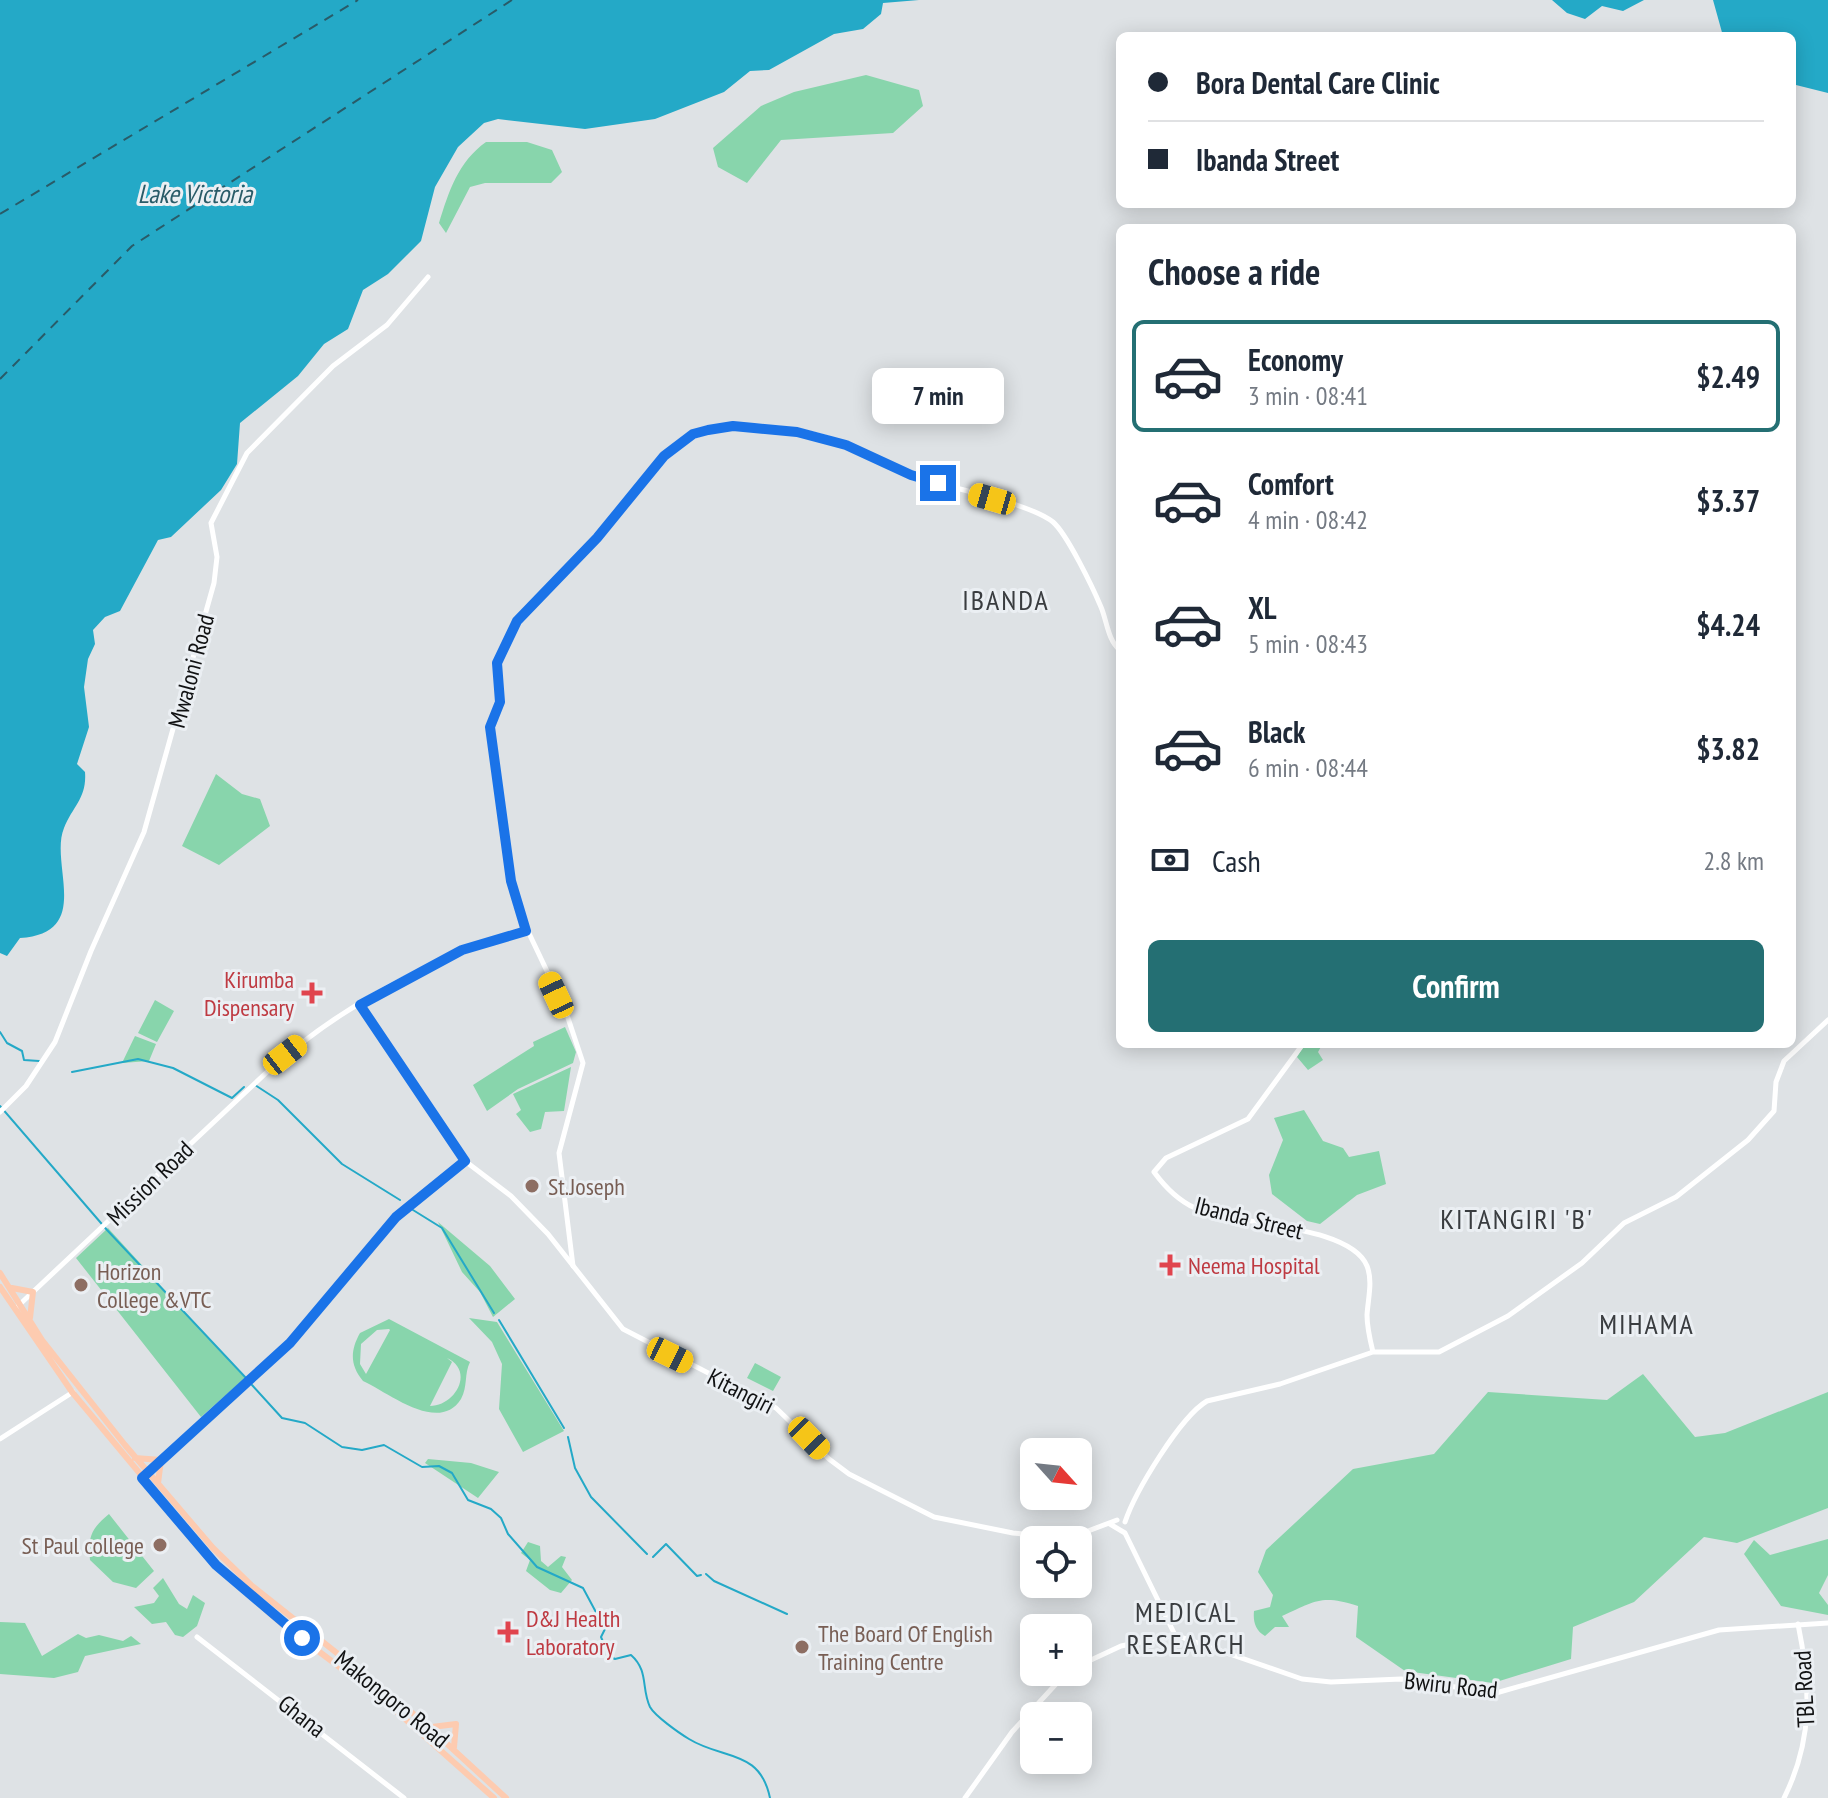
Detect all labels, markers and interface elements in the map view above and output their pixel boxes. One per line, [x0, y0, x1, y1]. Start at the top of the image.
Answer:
text: Bora Dental Care Clinic [1196, 63, 1440, 102]
text: Ibanda Street [1196, 140, 1339, 179]
water label: Lake Victoria [138, 177, 254, 210]
text: Choose a ride [1148, 248, 1320, 295]
icon: car [1152, 340, 1224, 412]
text: Economy [1248, 340, 1343, 379]
text: $2.49 [1696, 357, 1760, 396]
callout: 7 min [872, 367, 1004, 423]
text: 7 min [912, 379, 964, 412]
text: 3 min · 08:41 [1248, 379, 1368, 412]
icon: car [1152, 464, 1224, 536]
text: Comfort [1248, 464, 1334, 503]
route end [920, 465, 956, 501]
car [966, 481, 1018, 517]
text: $3.37 [1696, 481, 1760, 520]
text: 4 min · 08:42 [1248, 503, 1368, 536]
district label: IBANDA [962, 581, 1050, 618]
icon: car [1152, 588, 1224, 660]
text: XL [1248, 588, 1277, 627]
text: $4.24 [1696, 605, 1760, 644]
street label: Mwaloni Road [161, 611, 221, 731]
text: 5 min · 08:43 [1248, 627, 1368, 660]
icon: car [1152, 712, 1224, 784]
text: Black [1248, 712, 1305, 751]
text: $3.82 [1696, 729, 1760, 768]
text: 6 min · 08:44 [1248, 751, 1368, 784]
icon: cash [1148, 838, 1192, 882]
text: Cash [1212, 841, 1261, 880]
text: 2.8 km [1703, 844, 1764, 877]
button: Confirm [1148, 940, 1764, 1032]
place label: Kirumba Dispensary [204, 964, 294, 1023]
car [535, 968, 577, 1022]
marker: Kirumba Dispensary [301, 982, 323, 1004]
car [259, 1031, 311, 1079]
street label: Mission Road [100, 1134, 200, 1232]
place label: St.Joseph [548, 1171, 625, 1202]
marker: St.Joseph [523, 1177, 541, 1195]
street label: Ibanda Street [1191, 1190, 1307, 1247]
district label: KITANGIRI 'B' [1440, 1200, 1594, 1237]
place label: Neema Hospital [1188, 1250, 1320, 1281]
marker: Neema Hospital [1159, 1254, 1181, 1276]
place label: Horizon College &VTC [97, 1256, 211, 1315]
marker: Horizon College &VTC [72, 1276, 90, 1294]
district label: MIHAMA [1599, 1305, 1695, 1342]
car [643, 1334, 697, 1376]
street label: Kitangiri [702, 1361, 780, 1421]
car [784, 1412, 834, 1464]
north arrow [1020, 1438, 1092, 1510]
map controls [1020, 1438, 1092, 1774]
button: locate [1020, 1526, 1092, 1598]
place label: St Paul college [21, 1530, 144, 1561]
marker: St Paul college [151, 1536, 169, 1554]
district label: MEDICAL RESEARCH [1126, 1593, 1246, 1662]
place label: D&J Health Laboratory [526, 1603, 620, 1662]
button: + [1020, 1614, 1092, 1686]
place label: The Board Of English Training Centre [818, 1618, 993, 1677]
route start [284, 1620, 320, 1656]
marker: D&J Health Laboratory [497, 1621, 519, 1643]
marker: The Board Of English Training Centre [793, 1638, 811, 1656]
street label: Makongoro Road [328, 1643, 456, 1755]
street label: TBL Road [1787, 1650, 1821, 1728]
street label: Bwiru Road [1403, 1665, 1499, 1705]
street label: Ghana [272, 1688, 332, 1744]
button: − [1020, 1702, 1092, 1774]

